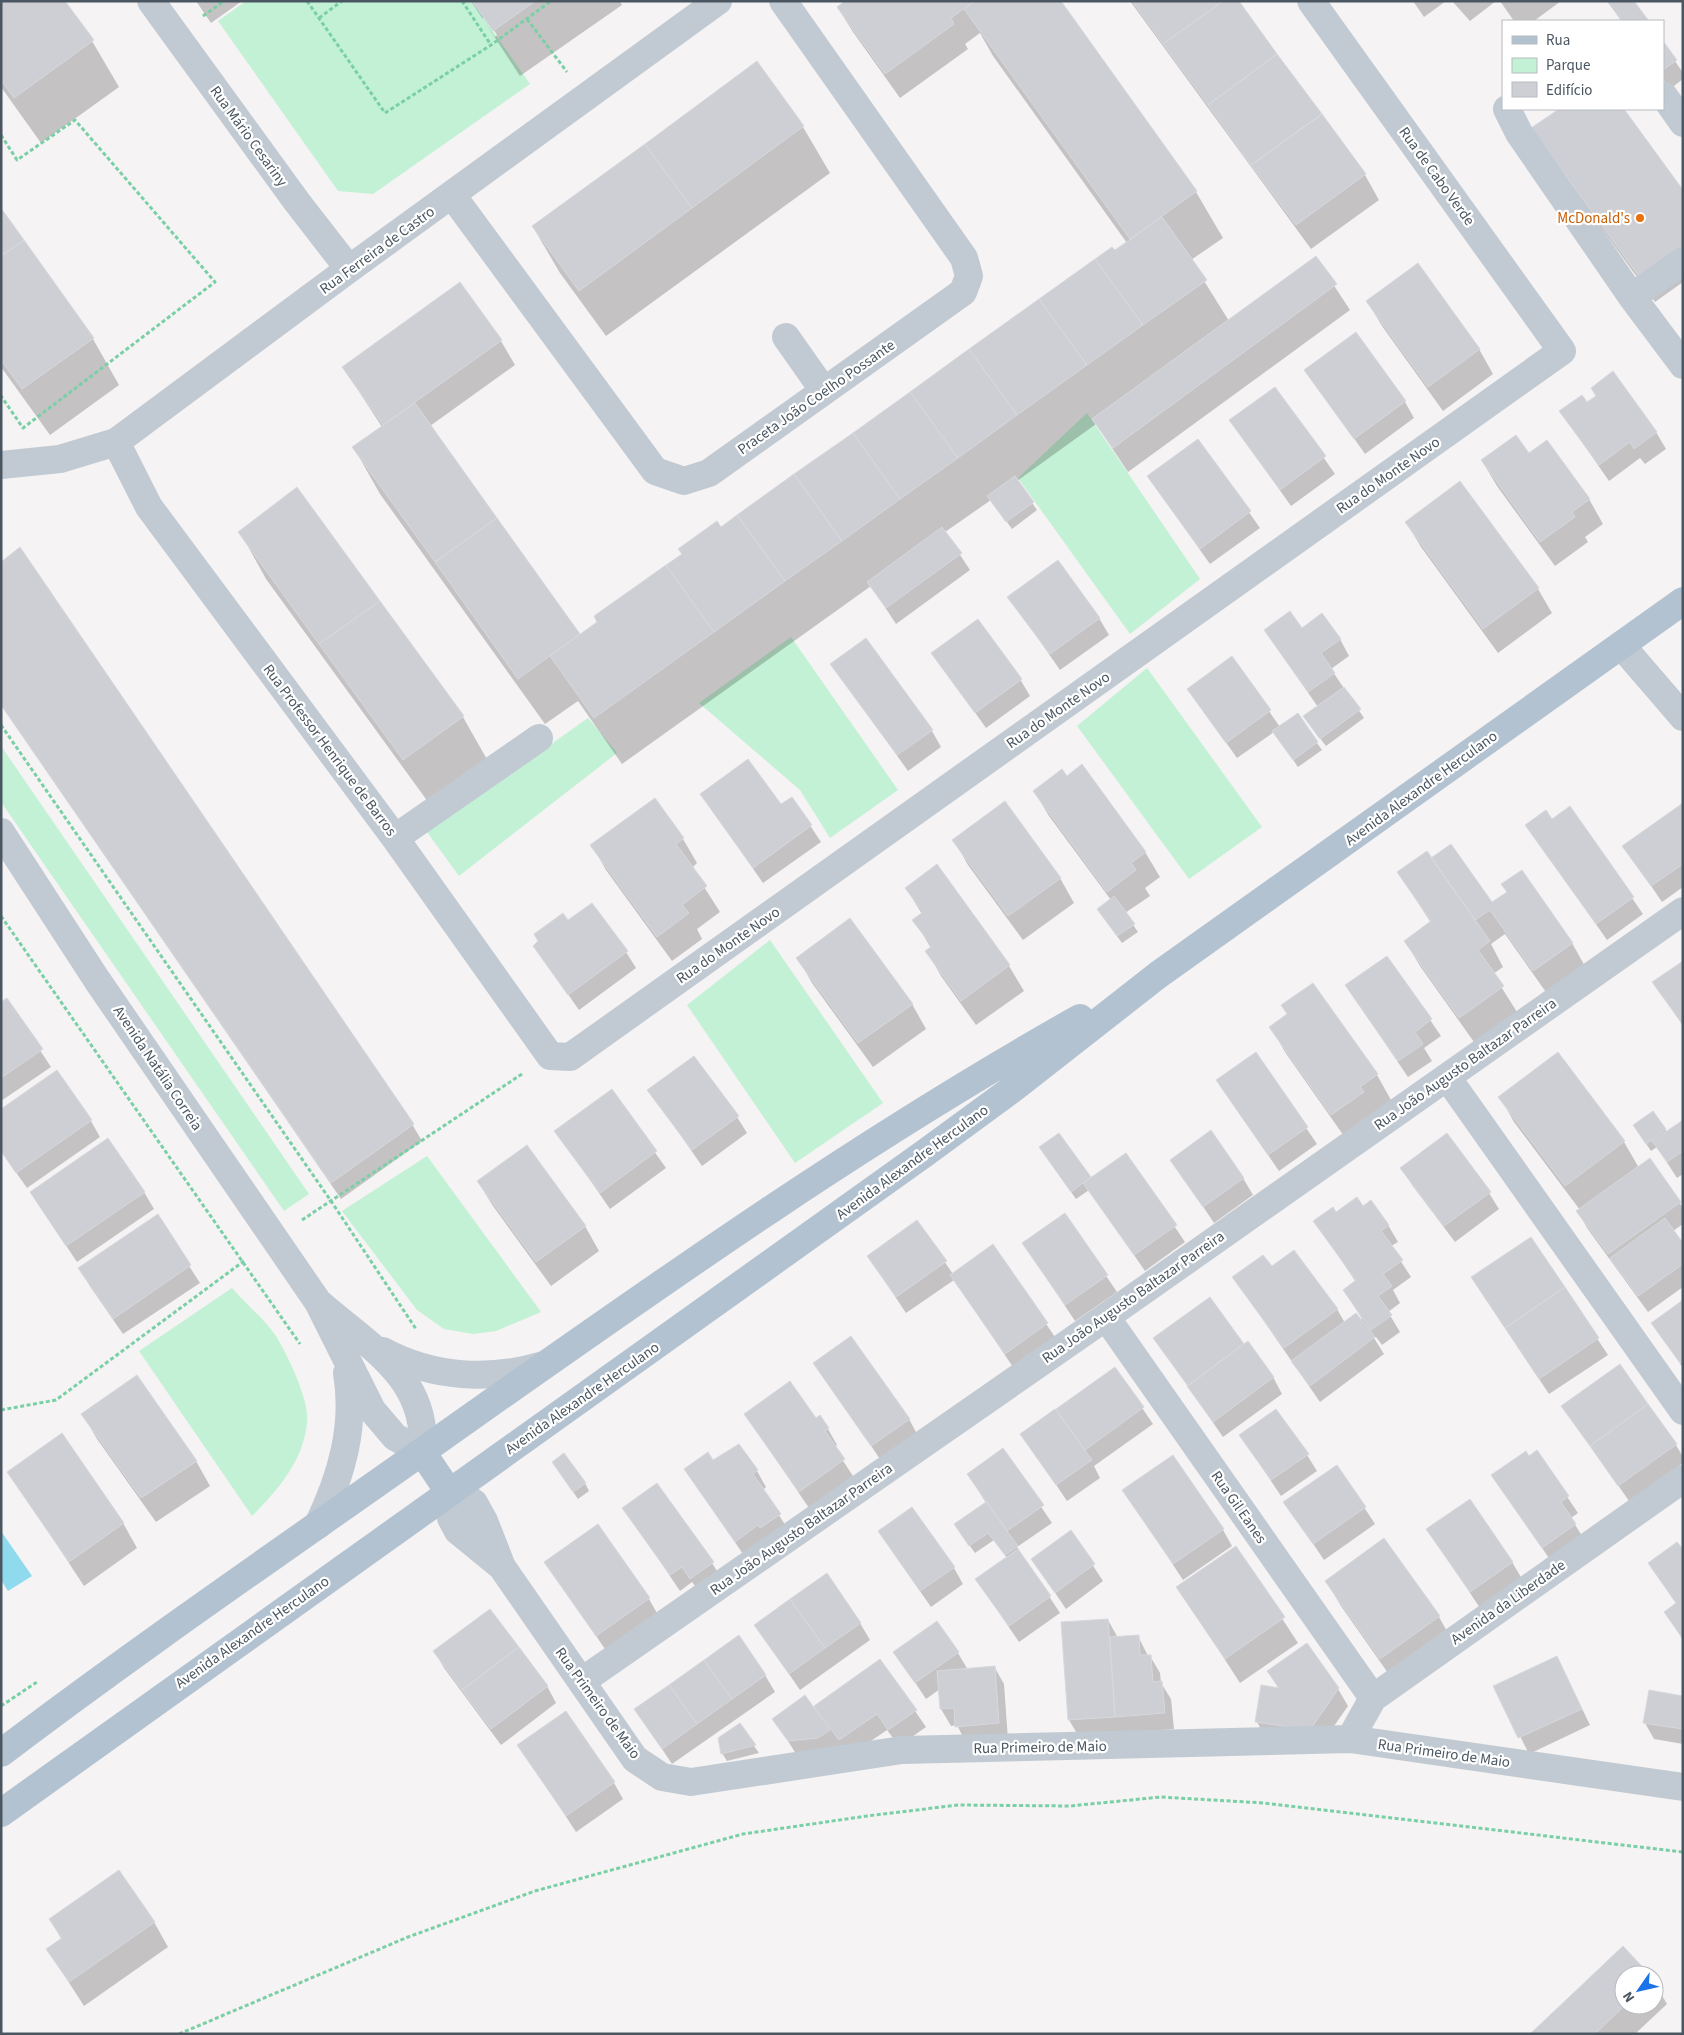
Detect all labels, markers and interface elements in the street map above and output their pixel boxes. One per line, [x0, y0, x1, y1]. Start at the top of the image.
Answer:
legend [1502, 20, 1664, 110]
text: Rua [1546, 30, 1570, 51]
text: Parque [1546, 55, 1590, 76]
text: Edifício [1546, 80, 1593, 101]
street label: Rua Mário Cesariny [205, 82, 292, 191]
street label: Rua de Cabo Verde [1394, 123, 1480, 230]
street label: Rua Ferreira de Castro [315, 201, 439, 299]
place label: McDonald's [1557, 208, 1630, 229]
marker: McDonald's [1634, 212, 1646, 224]
street label: Praceta João Coelho Possante [733, 335, 899, 460]
street label: Rua do Monte Novo [1332, 432, 1444, 519]
street label: Rua Professor Henrique de Barros [258, 660, 401, 841]
street label: Rua do Monte Novo [1002, 667, 1114, 754]
street label: Avenida Alexandre Herculano [1341, 726, 1502, 851]
street label: Rua do Monte Novo [672, 902, 784, 989]
street label: Rua João Augusto Baltazar Parreira [1370, 993, 1561, 1136]
street label: Avenida Natália Correia [108, 1002, 207, 1135]
street label: Avenida Alexandre Herculano [832, 1100, 993, 1225]
street label: Rua João Augusto Baltazar Parreira [1038, 1226, 1229, 1369]
street label: Avenida Alexandre Herculano [501, 1337, 664, 1460]
street label: Rua João Augusto Baltazar Parreira [706, 1458, 897, 1601]
street label: Rua Gil Eanes [1206, 1467, 1271, 1548]
street label: Avenida da Liberdade [1447, 1555, 1570, 1650]
street label: Avenida Alexandre Herculano [171, 1571, 334, 1694]
street label: Rua Primeiro de Maio [550, 1643, 645, 1763]
street label: Rua Primeiro de Maio [1376, 1734, 1511, 1773]
street label: Rua Primeiro de Maio [973, 1736, 1107, 1759]
north arrow [1614, 1965, 1664, 2015]
text: N [1618, 1987, 1640, 2006]

